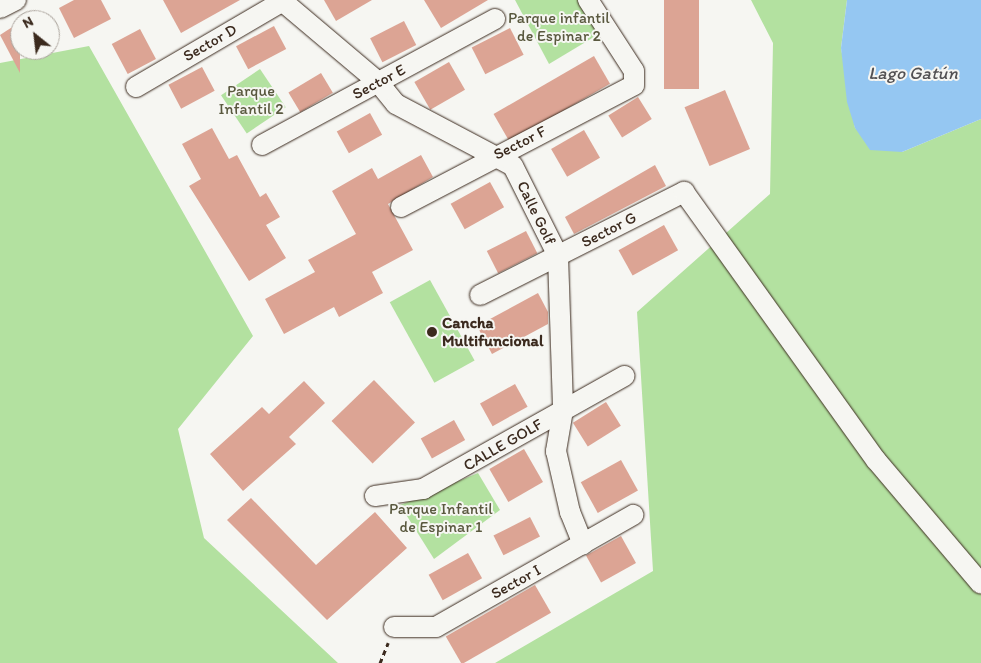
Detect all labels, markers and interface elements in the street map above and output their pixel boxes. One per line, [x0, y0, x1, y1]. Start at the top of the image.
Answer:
park label: Parque infantil de Espinar 2 [508, 8, 610, 46]
north arrow [10, 10, 60, 60]
text: N [20, 13, 36, 32]
street label: Sector D [180, 20, 240, 66]
street label: Sector E [349, 60, 409, 104]
water label: Lago Gatún [869, 62, 957, 84]
park label: Parque Infantil 2 [218, 81, 284, 119]
street label: Sector F [491, 122, 549, 164]
street label: Calle Golf [512, 178, 560, 248]
street label: Sector G [578, 208, 640, 252]
place label: Cancha Multifuncional [442, 313, 543, 351]
marker: Cancha Multifuncional [426, 326, 438, 338]
street label: CALLE GOLF [460, 415, 546, 475]
park label: Parque Infantil de Espinar 1 [389, 499, 493, 537]
street label: Sector I [488, 560, 544, 604]

